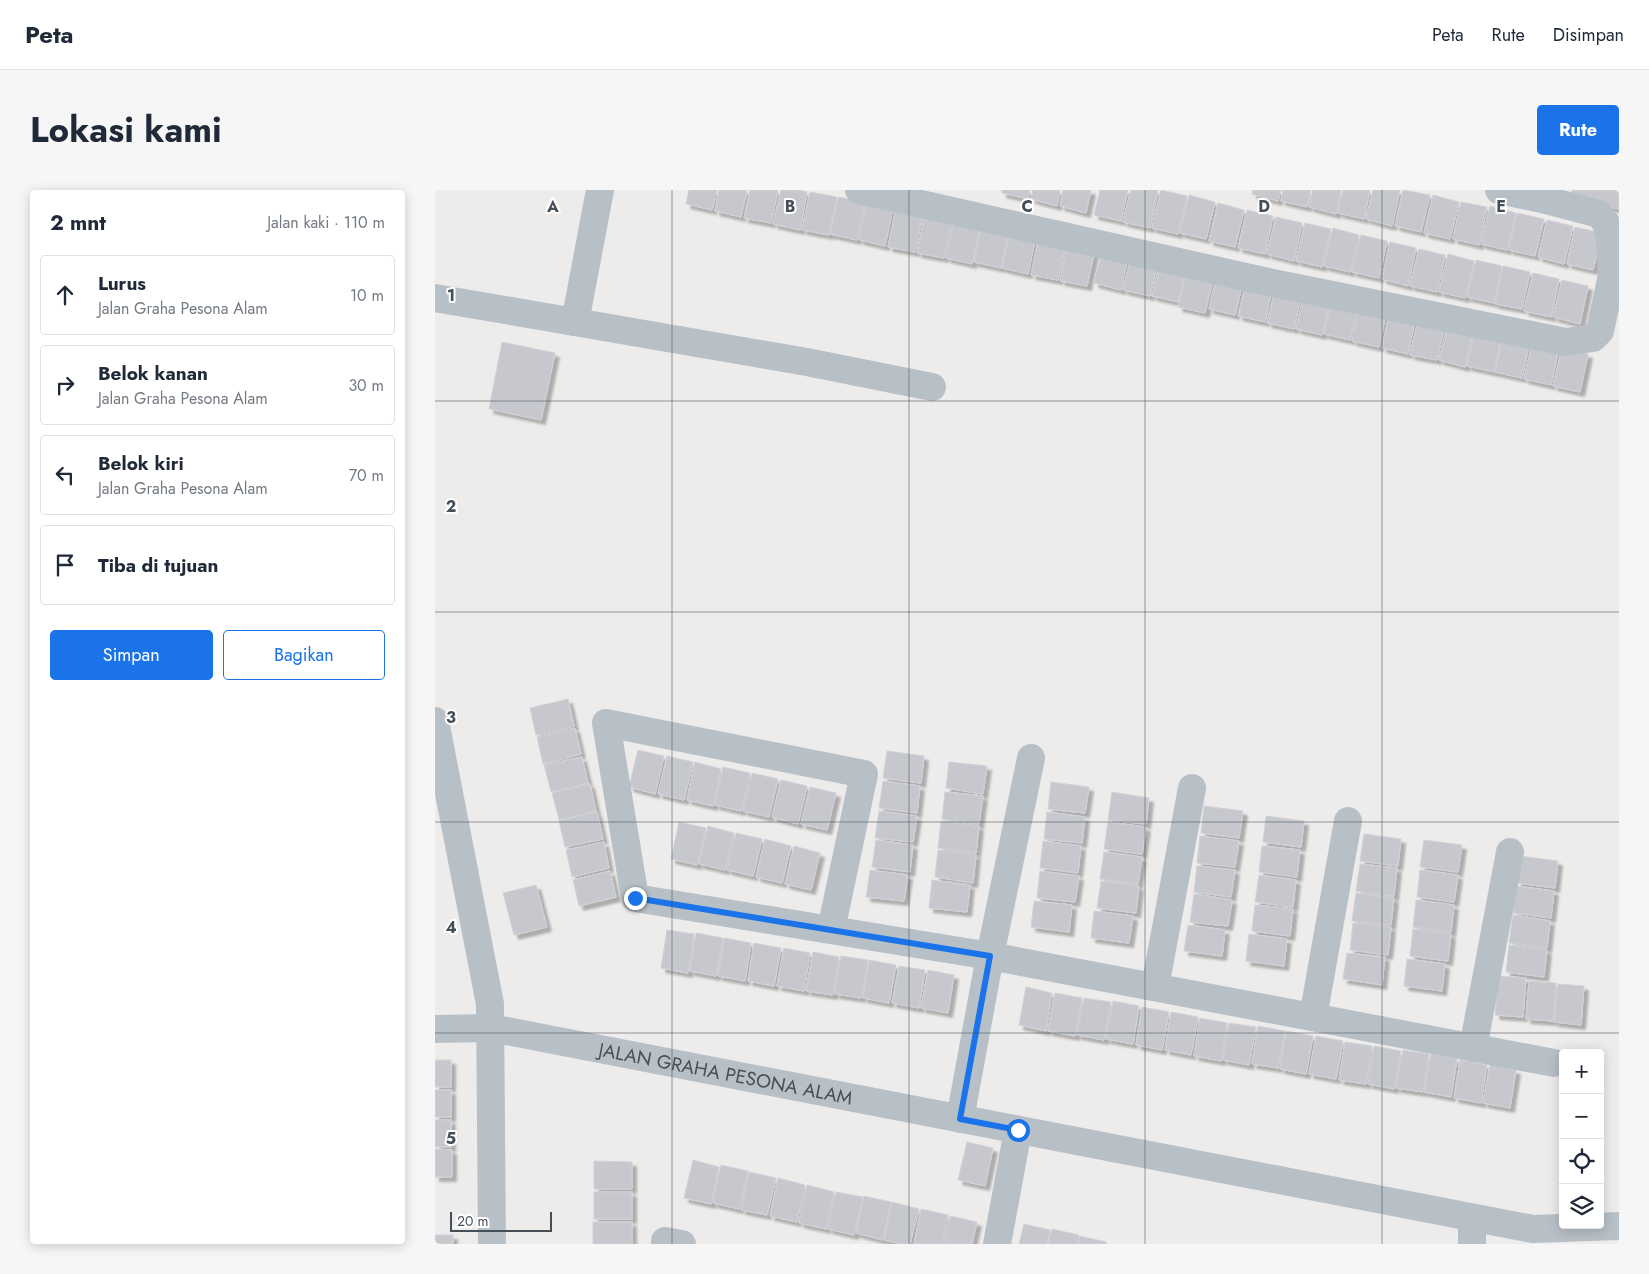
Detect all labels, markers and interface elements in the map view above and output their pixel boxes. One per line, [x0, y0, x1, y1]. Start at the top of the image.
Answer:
text: Peta [25, 17, 74, 52]
text: Peta [1432, 22, 1464, 48]
text: Rute [1492, 22, 1525, 48]
text: Disimpan [1553, 22, 1624, 48]
text: Lokasi kami [30, 105, 222, 155]
button: Rute [1537, 105, 1619, 155]
text: A [546, 195, 559, 218]
text: B [785, 195, 795, 218]
text: C [1021, 195, 1033, 218]
text: D [1258, 195, 1270, 218]
text: E [1496, 195, 1506, 218]
text: 2 mnt [50, 208, 106, 238]
text: Jalan kaki · 110 m [267, 211, 385, 234]
text: Lurus [98, 270, 146, 297]
icon: ahead [51, 281, 79, 309]
text: 10 m [350, 284, 384, 307]
text: 1 [447, 284, 455, 307]
text: Jalan Graha Pesona Alam [98, 297, 268, 320]
text: Belok kanan [98, 360, 208, 387]
icon: right [51, 371, 79, 399]
text: 30 m [348, 374, 384, 397]
text: Jalan Graha Pesona Alam [98, 387, 268, 410]
text: Belok kiri [98, 450, 184, 477]
icon: left [51, 461, 79, 489]
text: 70 m [349, 464, 384, 487]
text: Jalan Graha Pesona Alam [98, 477, 268, 500]
text: 2 [446, 495, 456, 518]
icon: arrive [51, 551, 79, 579]
text: Tiba di tujuan [98, 552, 218, 579]
button: Simpan [50, 630, 213, 680]
button: Bagikan [223, 630, 385, 680]
text: 3 [446, 706, 456, 729]
route end [624, 887, 647, 910]
text: 4 [445, 916, 457, 939]
street label: JALAN GRAHA PESONA ALAM [593, 1036, 855, 1111]
map controls [1559, 1049, 1604, 1229]
button: + [1559, 1049, 1604, 1094]
button: − [1559, 1094, 1604, 1139]
route start [1007, 1119, 1030, 1142]
text: 5 [446, 1127, 456, 1150]
button: locate [1559, 1139, 1604, 1184]
button: layers [1559, 1184, 1604, 1229]
scale bar [450, 1209, 553, 1232]
text: 20 m [457, 1211, 489, 1231]

